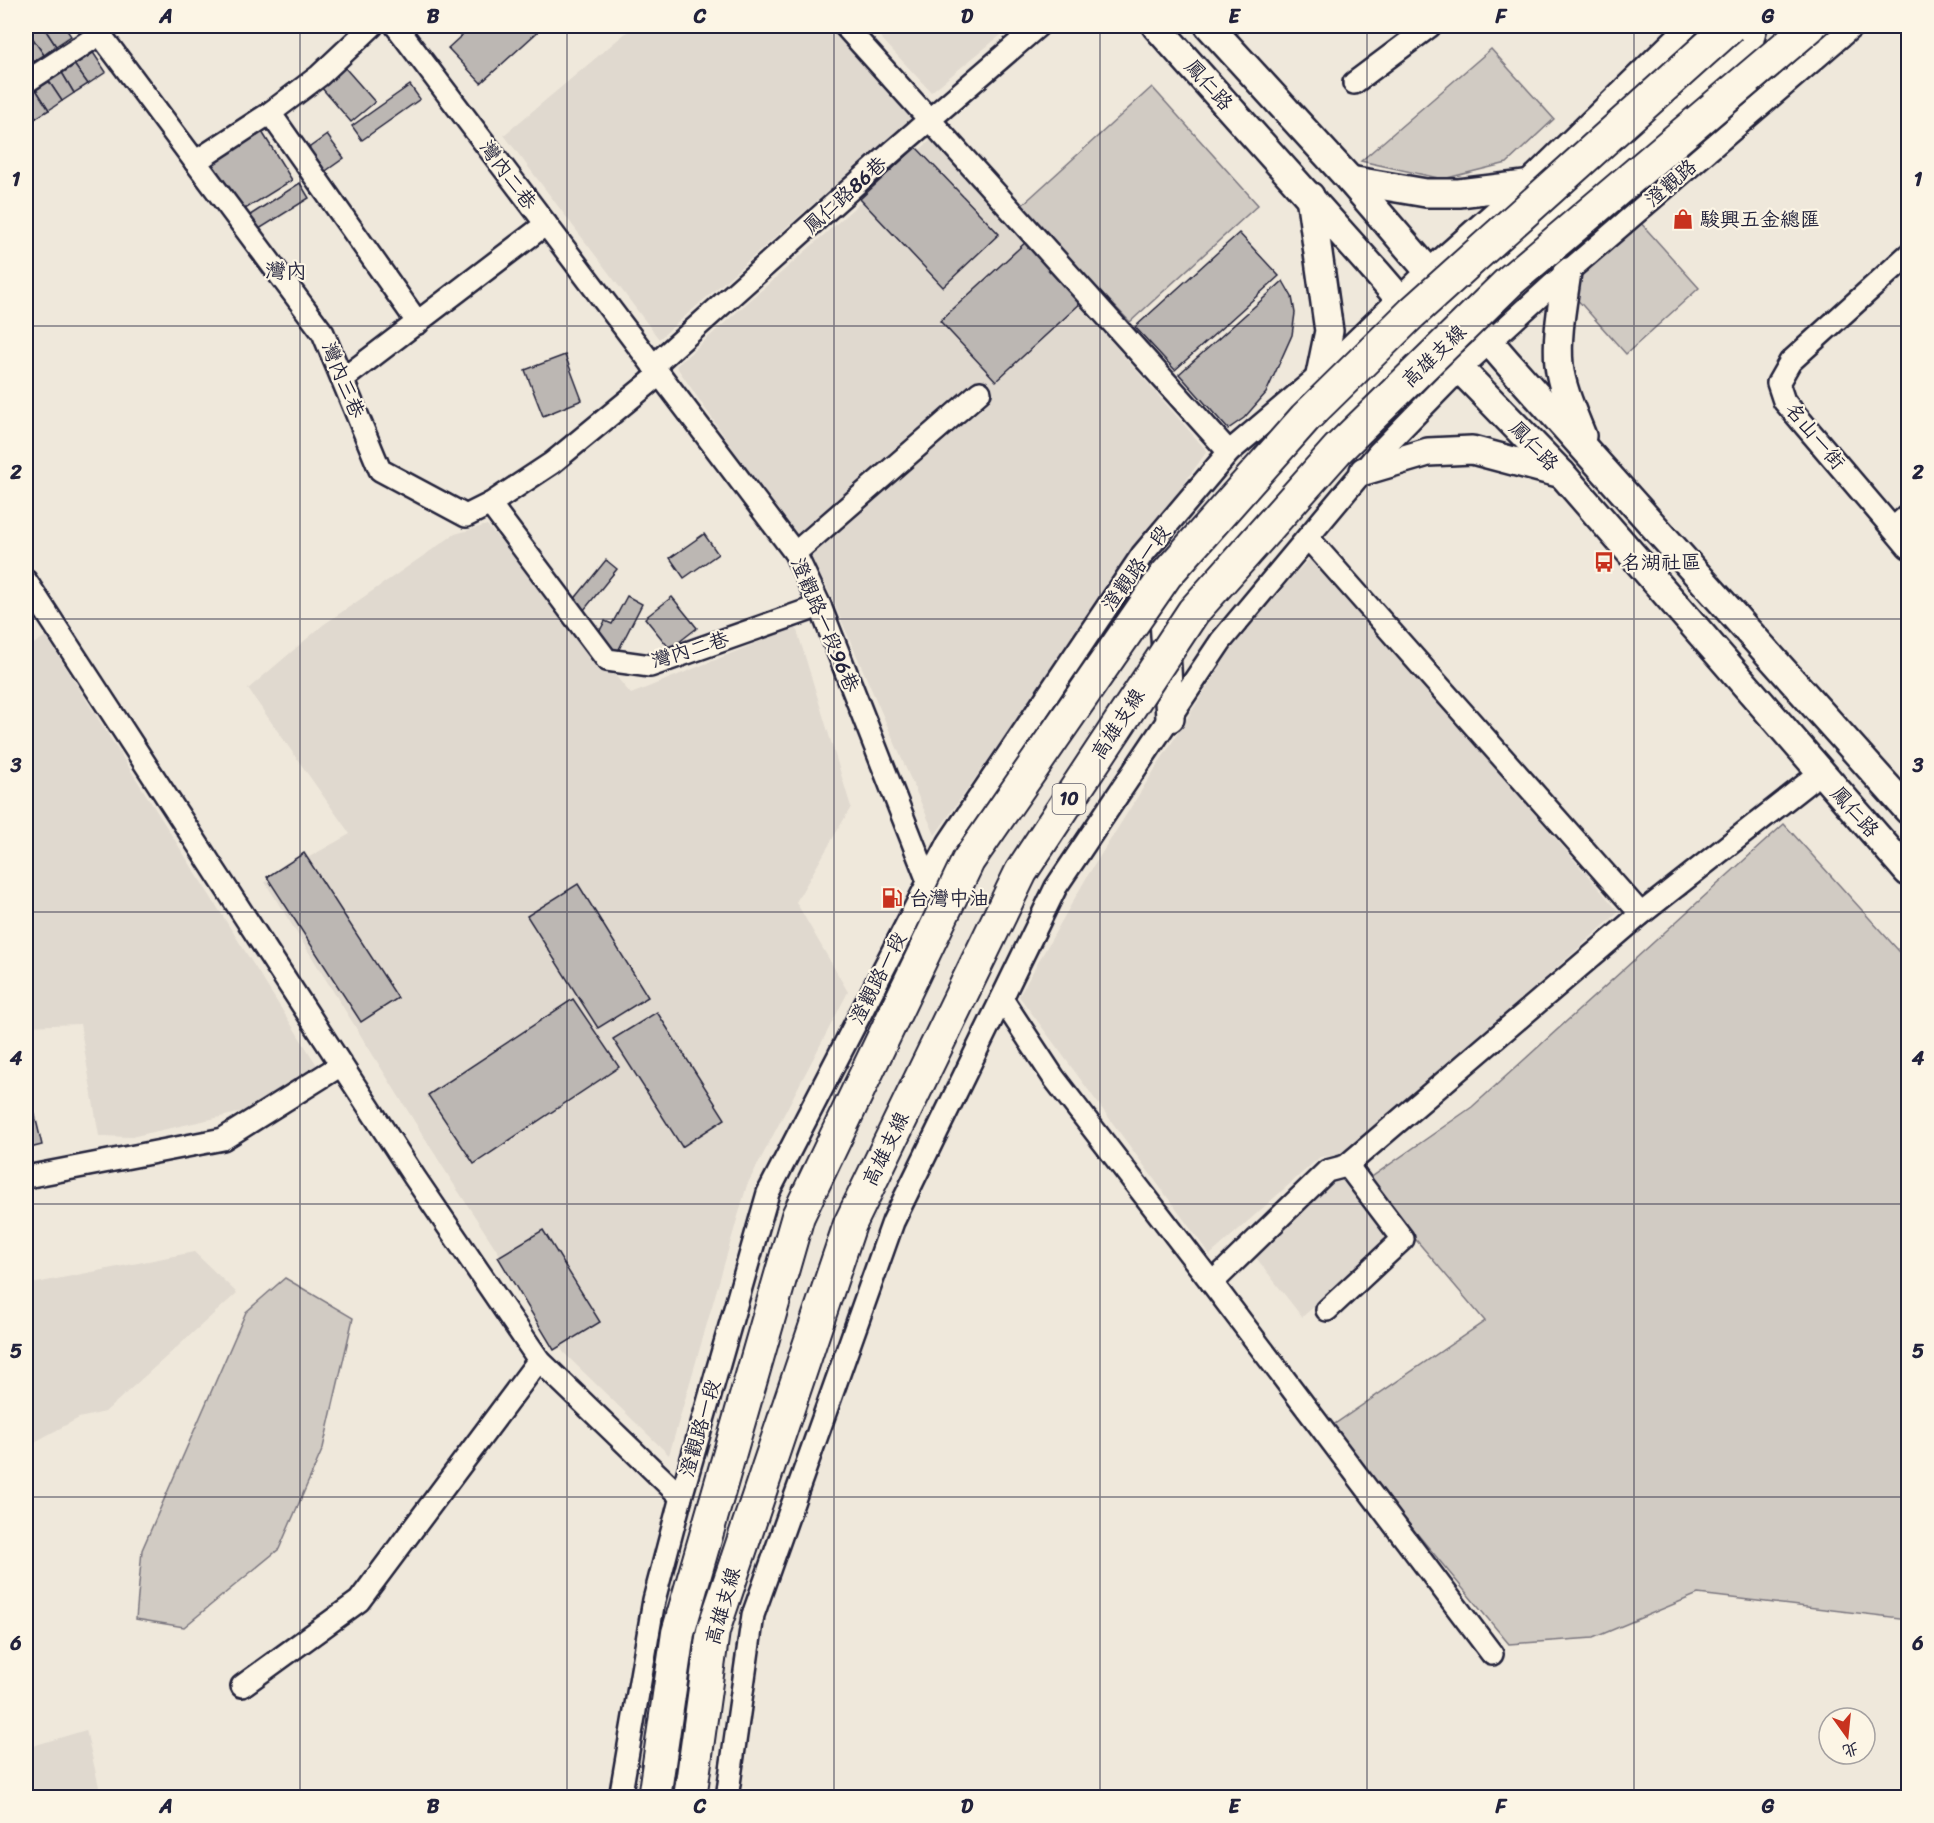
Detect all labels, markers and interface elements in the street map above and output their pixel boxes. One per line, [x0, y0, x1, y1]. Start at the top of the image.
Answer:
text: A [158, 0, 173, 34]
text: B [427, 0, 440, 34]
text: C [693, 0, 707, 34]
text: D [961, 0, 974, 34]
text: E [1228, 0, 1241, 34]
text: F [1495, 0, 1508, 34]
text: G [1761, 0, 1775, 34]
street label: 鳳仁路 [1176, 51, 1243, 120]
street label: 灣內二巷 [470, 133, 547, 218]
street label: 鳳仁路86巷 [795, 147, 896, 243]
street label: 澄觀路 [1637, 149, 1706, 216]
text: 1 [12, 162, 21, 197]
text: 1 [1914, 162, 1923, 197]
place label: 駿興五金總匯 [1700, 202, 1820, 237]
shop icon: 駿興五金總匯 [1671, 207, 1695, 231]
district label: 灣内 [265, 252, 307, 290]
street label: 高雄支線 [1393, 316, 1475, 396]
street label: 灣內三巷 [311, 336, 375, 425]
street label: 名山一街 [1776, 394, 1854, 478]
street label: 鳳仁路 [1501, 412, 1568, 480]
text: 2 [9, 455, 22, 490]
text: 2 [1911, 455, 1924, 490]
street label: 澄觀路一段 [1092, 517, 1180, 619]
place label: 名湖社區 [1621, 545, 1701, 580]
bus stop icon: 名湖社區 [1592, 550, 1616, 574]
street label: 澄觀路一段96巷 [781, 552, 870, 699]
street label: 灣內二巷 [647, 621, 734, 678]
street label: 高雄支線 [1082, 681, 1154, 767]
text: 3 [10, 748, 22, 783]
text: 3 [1912, 748, 1924, 783]
street label: 鳳仁路 [1822, 778, 1889, 847]
road number: 10 [1052, 784, 1086, 814]
place label: 台灣中油 [909, 881, 989, 916]
fuel station icon: 台灣中油 [880, 886, 904, 910]
street label: 澄觀路一段 [840, 926, 916, 1030]
text: 4 [9, 1041, 23, 1076]
text: 4 [1911, 1041, 1925, 1076]
street label: 高雄支線 [853, 1105, 919, 1193]
text: 5 [10, 1334, 22, 1369]
text: 5 [1912, 1334, 1924, 1369]
street label: 澄觀路一段 [669, 1375, 731, 1481]
street label: 高雄支線 [695, 1563, 751, 1649]
text: 6 [9, 1626, 22, 1661]
text: 6 [1911, 1626, 1924, 1661]
north arrow [1817, 1706, 1877, 1766]
text: 北 [1839, 1734, 1862, 1766]
text: A [158, 1789, 173, 1823]
text: B [427, 1789, 440, 1823]
text: C [693, 1789, 707, 1823]
text: D [961, 1789, 974, 1823]
text: E [1228, 1789, 1241, 1823]
text: F [1495, 1789, 1508, 1823]
text: G [1761, 1789, 1775, 1823]

